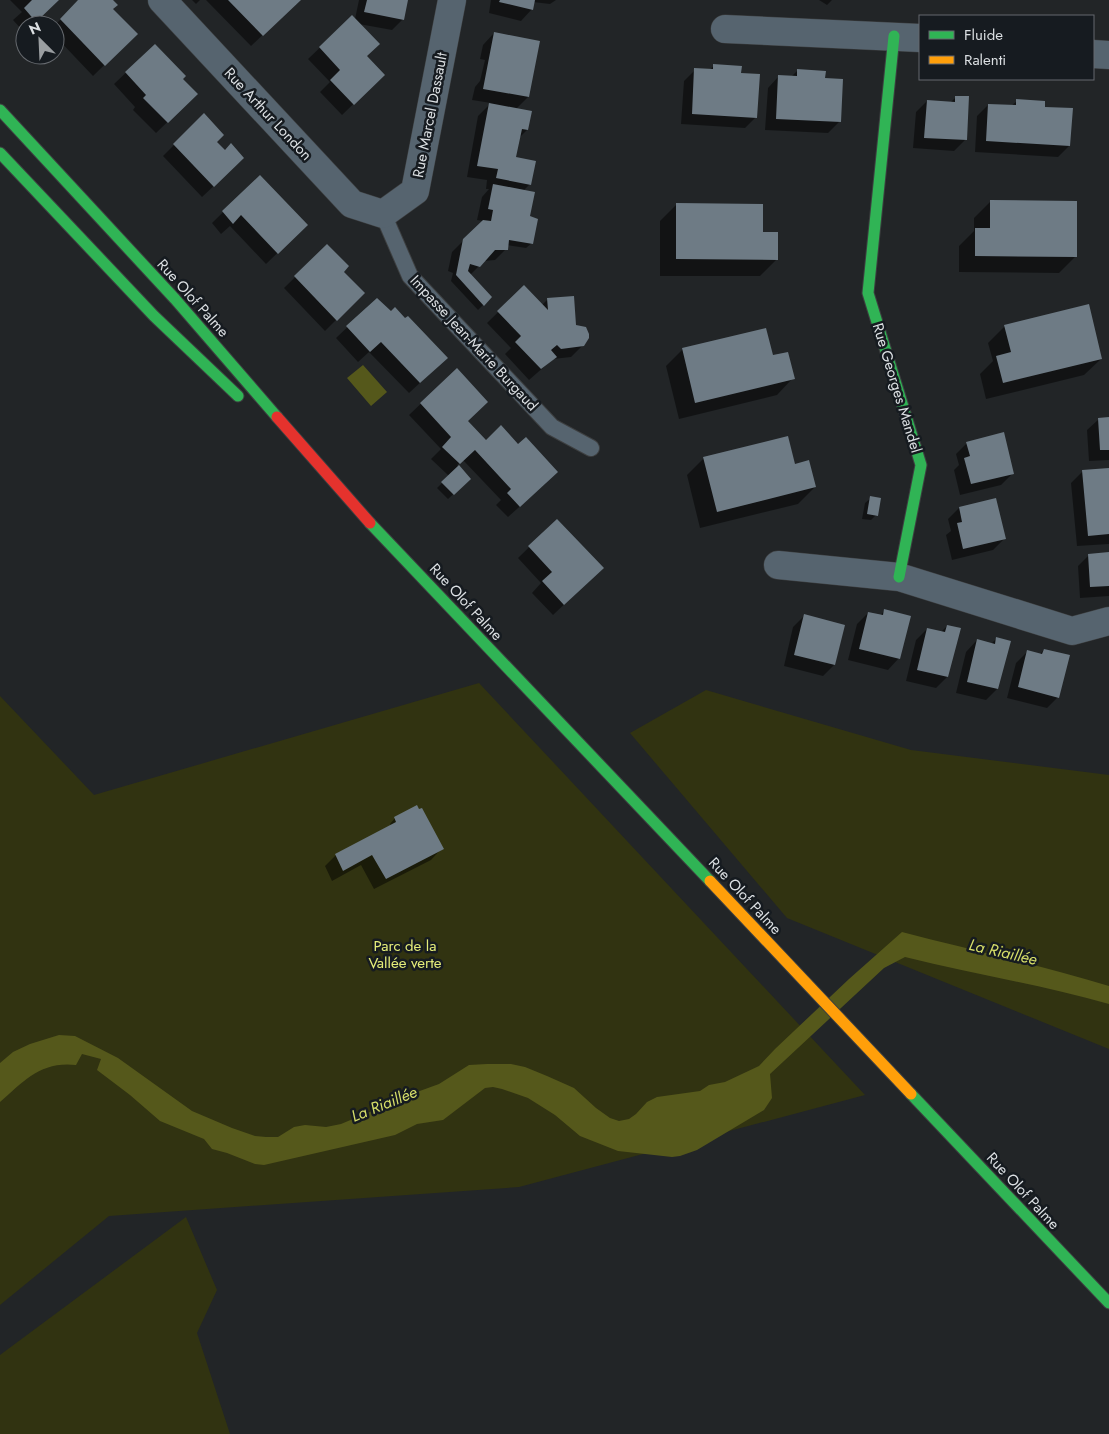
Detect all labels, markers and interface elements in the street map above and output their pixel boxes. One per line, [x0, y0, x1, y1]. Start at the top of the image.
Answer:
north arrow [15, 15, 65, 65]
legend [919, 15, 1094, 80]
text: N [26, 17, 44, 40]
text: Fluide [964, 24, 1003, 46]
text: Ralenti [964, 49, 1006, 71]
street label: Rue Marcel Dassault [407, 50, 453, 180]
street label: Rue Arthur London [219, 63, 317, 165]
street label: Rue Olof Palme [152, 254, 234, 342]
street label: Impasse Jean-Marie Burgaud [405, 270, 543, 416]
street label: Rue Georges Mandel [867, 320, 927, 456]
street label: Rue Olof Palme [424, 558, 508, 646]
street label: Rue Olof Palme [703, 852, 787, 940]
water label: La Riaillée [967, 933, 1039, 971]
park label: Parc de la Vallée verte [368, 935, 442, 974]
water label: La Riaillée [348, 1080, 420, 1128]
street label: Rue Olof Palme [981, 1147, 1065, 1235]

